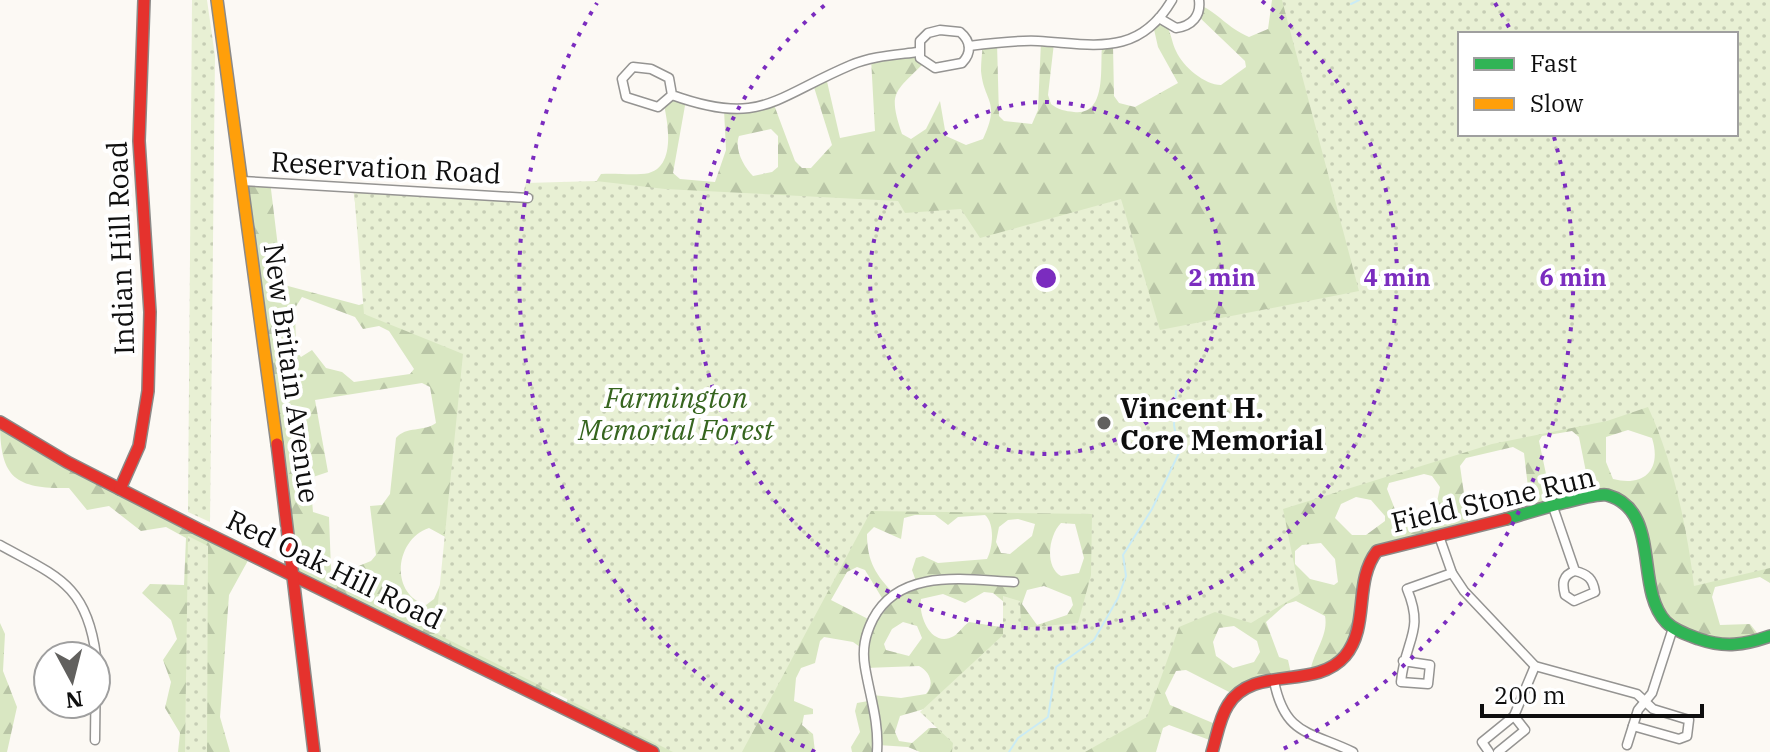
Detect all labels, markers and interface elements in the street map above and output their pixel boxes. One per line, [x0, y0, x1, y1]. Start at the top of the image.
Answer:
legend [1458, 32, 1738, 136]
text: Fast [1530, 47, 1577, 79]
text: Slow [1530, 87, 1584, 119]
street label: Indian Hill Road [98, 140, 142, 356]
street label: Reservation Road [270, 142, 502, 192]
street label: New Britain Avenue [255, 241, 329, 505]
text: 2 min [1188, 261, 1256, 293]
text: 4 min [1363, 261, 1431, 293]
text: 6 min [1539, 261, 1607, 293]
centre of rings [1032, 264, 1060, 292]
park label: Farmington Memorial Forest [577, 379, 775, 448]
place label: Vincent H. Core Memorial [1120, 389, 1324, 458]
marker: Vincent H. Core Memorial [1095, 414, 1113, 432]
street label: Field Stone Run [1387, 458, 1599, 540]
street label: Red Oak Hill Road [221, 501, 449, 637]
north arrow [32, 640, 112, 720]
scale bar [1482, 668, 1702, 718]
text: 200 m [1494, 679, 1566, 711]
text: N [64, 685, 85, 716]

